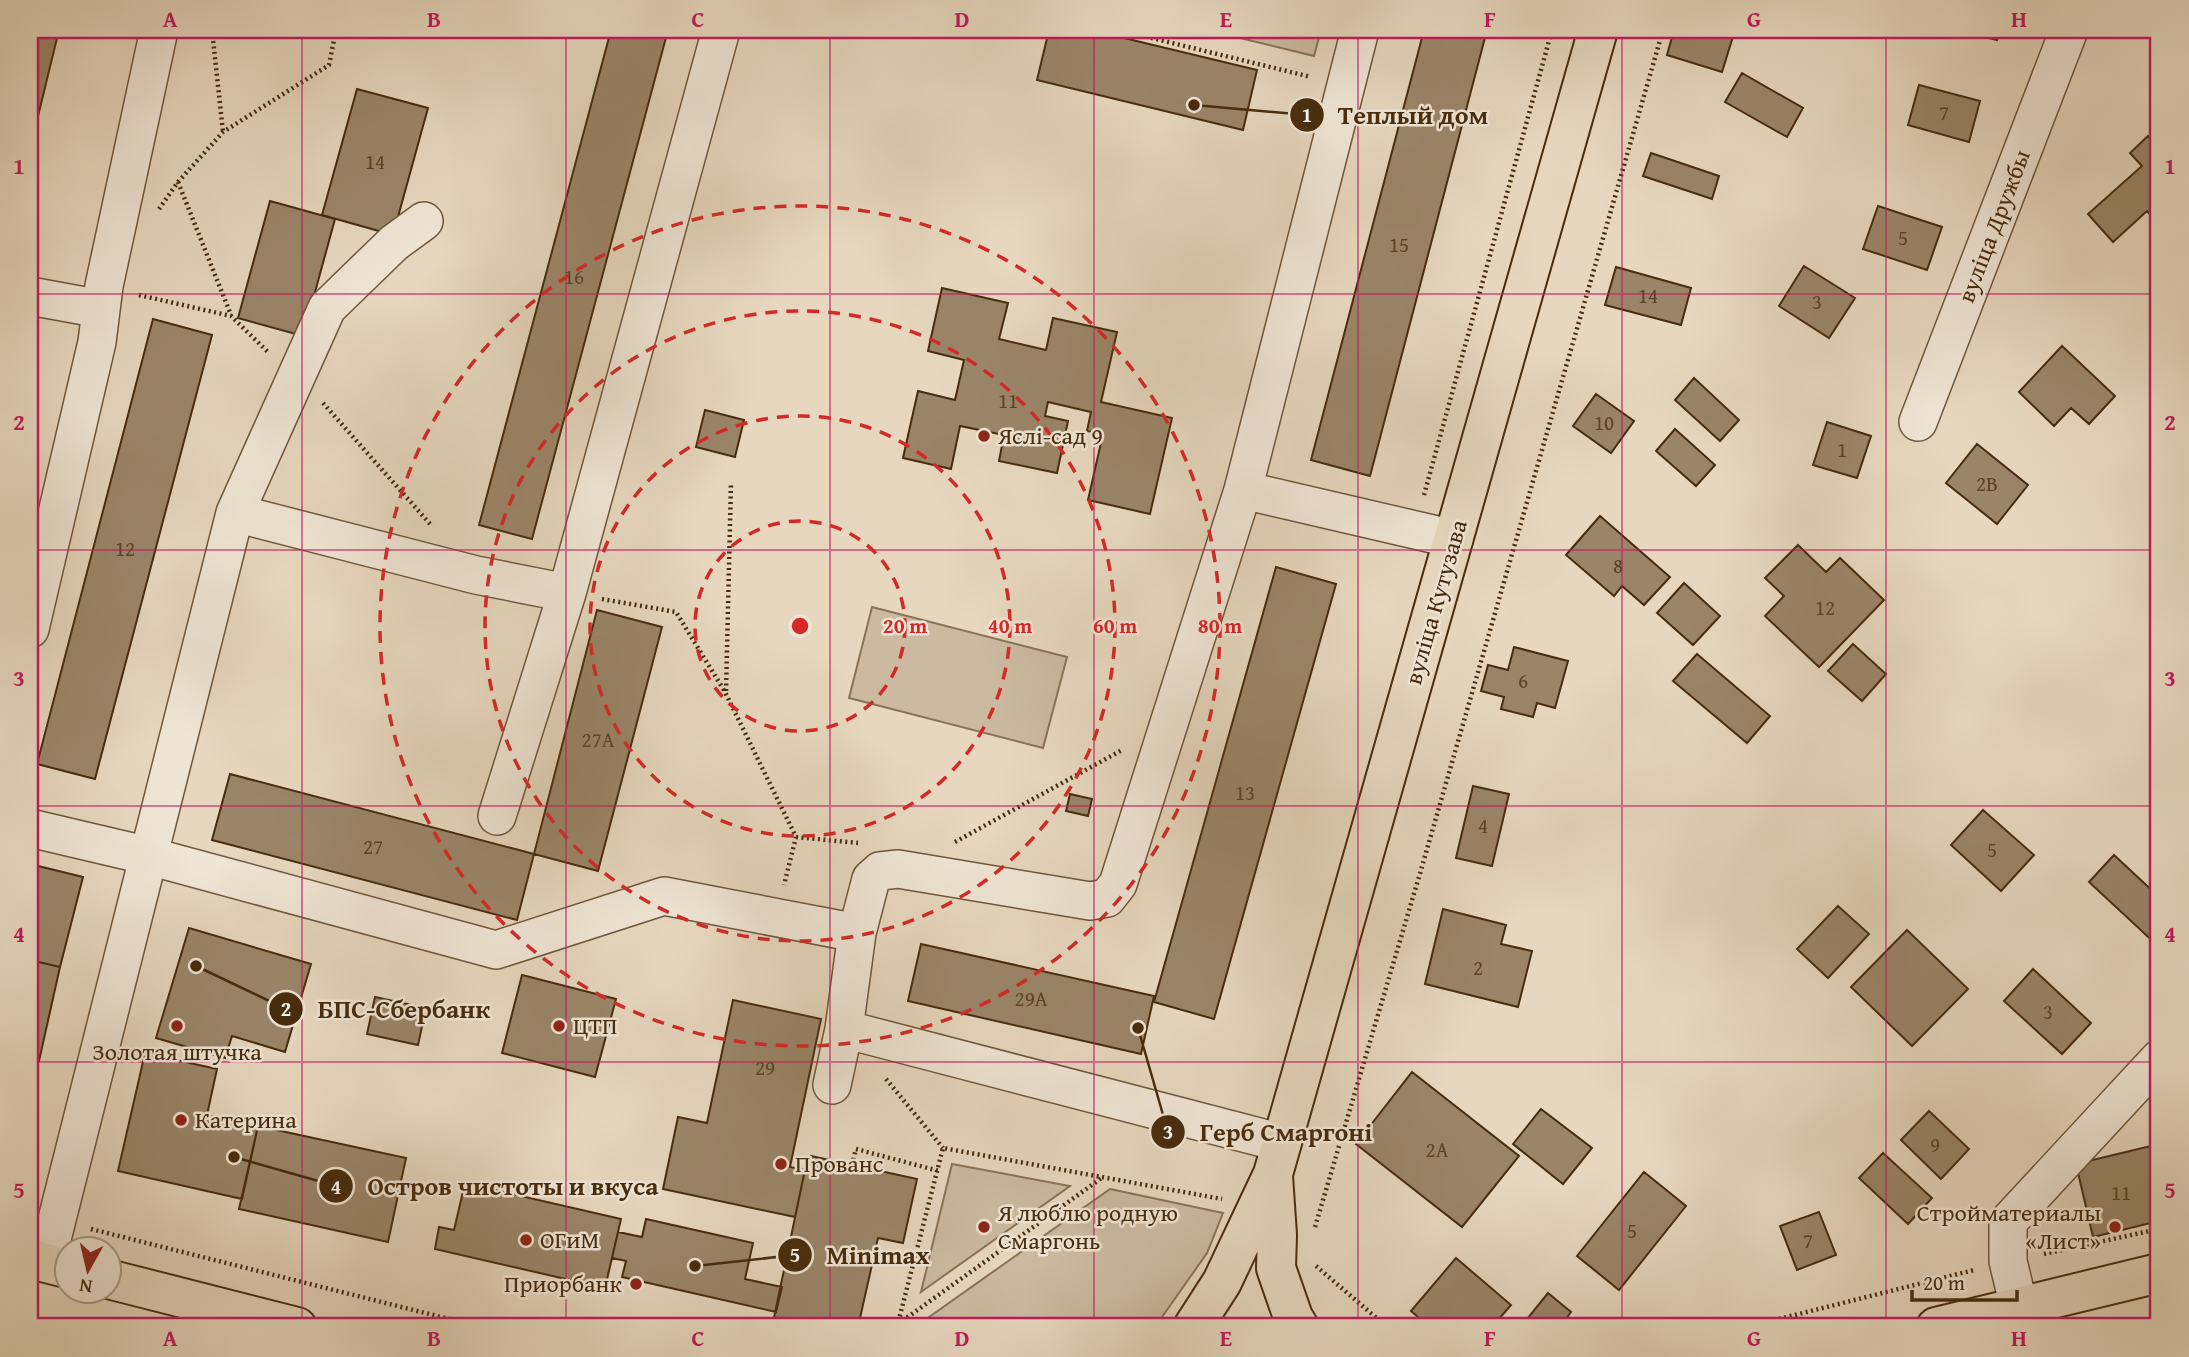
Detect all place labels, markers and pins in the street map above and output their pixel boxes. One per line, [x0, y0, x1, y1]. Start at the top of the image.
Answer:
callout: Теплый дом [1289, 91, 1502, 138]
place label: Яслі-сад 9 [997, 418, 1103, 453]
marker: Яслі-сад 9 [976, 428, 992, 444]
centre of rings [788, 614, 812, 638]
callout: БПС-Сбербанк [269, 985, 504, 1032]
place label: ЦТП [573, 1008, 617, 1043]
marker: Золотая штучка [169, 1018, 185, 1034]
marker: ЦТП [551, 1018, 567, 1034]
place label: Золотая штучка [92, 1034, 262, 1069]
place label: Катерина [195, 1102, 297, 1137]
callout: Герб Смаргоні [1151, 1109, 1386, 1156]
marker: Катерина [173, 1112, 189, 1128]
place label: Прованс [795, 1146, 884, 1181]
marker: Прованс [773, 1156, 789, 1172]
callout: Остров чистоты и вкуса [319, 1163, 673, 1210]
place label: Я люблю родную Смаргонь [997, 1195, 1178, 1258]
place label: Стройматериалы «Лист» [1917, 1195, 2101, 1258]
marker: Я люблю родную Смаргонь [976, 1219, 992, 1235]
marker: Стройматериалы «Лист» [2107, 1219, 2123, 1235]
place label: ОГиМ [540, 1222, 599, 1257]
marker: ОГиМ [518, 1232, 534, 1248]
callout: Minimax [777, 1232, 943, 1279]
place label: Приорбанк [504, 1266, 622, 1301]
marker: Приорбанк [628, 1276, 644, 1292]

